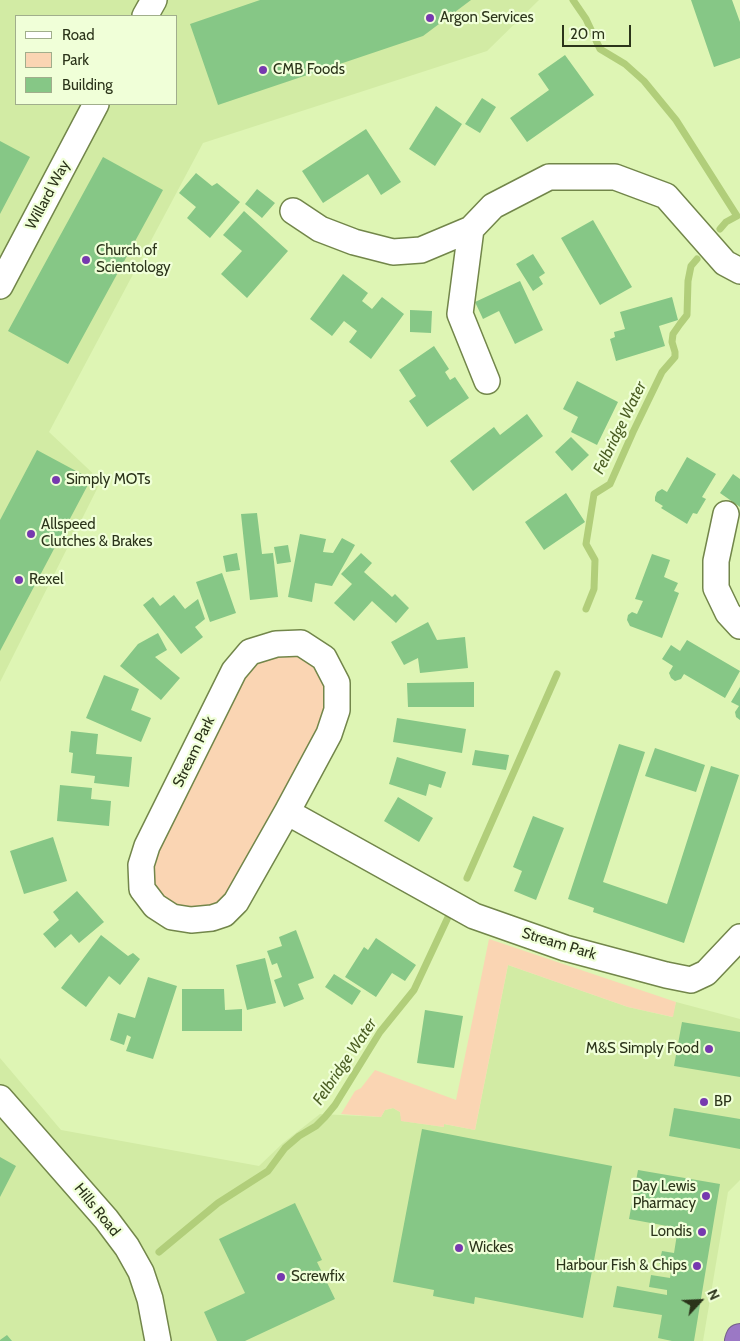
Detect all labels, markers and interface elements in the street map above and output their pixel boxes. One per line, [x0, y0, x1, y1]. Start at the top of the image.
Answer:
place label: Argon Services [440, 9, 534, 27]
marker: Argon Services [424, 12, 436, 24]
legend [15, 15, 178, 105]
scale bar [565, 15, 634, 47]
text: 20 m [570, 25, 605, 43]
text: Road [62, 26, 95, 44]
text: Park [62, 51, 89, 69]
place label: CMB Foods [273, 61, 345, 79]
marker: CMB Foods [257, 64, 269, 76]
text: Building [62, 76, 113, 94]
street label: Willard Way [22, 157, 74, 233]
place label: Church of Scientology [96, 242, 171, 277]
marker: Church of Scientology [80, 254, 92, 266]
water label: Felbridge Water [589, 379, 651, 477]
place label: Simply MOTs [66, 471, 150, 489]
marker: Simply MOTs [50, 474, 62, 486]
place label: Allspeed Clutches & Brakes [41, 516, 152, 551]
marker: Allspeed Clutches & Brakes [25, 528, 37, 540]
place label: Rexel [29, 571, 63, 589]
marker: Rexel [13, 574, 25, 586]
street label: Stream Park [169, 714, 219, 790]
street label: Stream Park [520, 924, 598, 964]
water label: Felbridge Water [309, 1015, 381, 1109]
place label: M&S Simply Food [586, 1040, 699, 1058]
marker: M&S Simply Food [703, 1043, 715, 1055]
place label: BP [714, 1093, 732, 1111]
marker: BP [698, 1096, 710, 1108]
place label: Day Lewis Pharmacy [632, 1178, 696, 1213]
street label: Hills Road [70, 1180, 124, 1240]
marker: Day Lewis Pharmacy [700, 1190, 712, 1202]
place label: Londis [650, 1223, 692, 1241]
marker: Londis [696, 1226, 708, 1238]
place label: Wickes [469, 1239, 513, 1257]
marker: Wickes [453, 1242, 465, 1254]
place label: Harbour Fish & Chips [556, 1257, 687, 1275]
marker: Harbour Fish & Chips [691, 1260, 703, 1272]
place label: Screwfix [291, 1268, 345, 1286]
marker: Screwfix [275, 1271, 287, 1283]
north arrow [675, 1276, 725, 1326]
text: N [703, 1286, 724, 1303]

